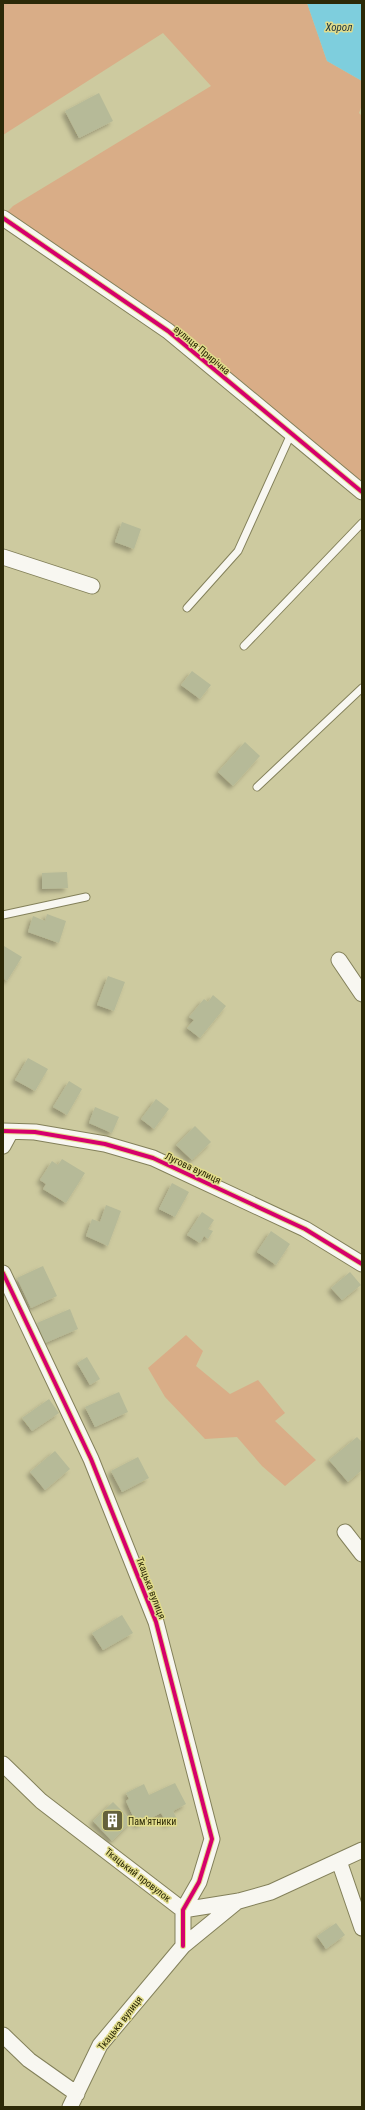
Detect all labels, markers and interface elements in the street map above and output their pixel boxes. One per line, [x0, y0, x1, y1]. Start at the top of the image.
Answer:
water label: Хорол [324, 21, 353, 34]
street label: вулиця Прирічна [172, 323, 232, 377]
street label: Лугова вулиця [163, 1150, 223, 1186]
street label: Ткацька вулиця [134, 1555, 168, 1621]
building icon: Пам'ятники [100, 1808, 126, 1834]
place label: Пам'ятники [128, 1816, 176, 1827]
street label: Ткацький провулок [103, 1846, 173, 1904]
street label: Ткацька вулиця [96, 1994, 145, 2052]

